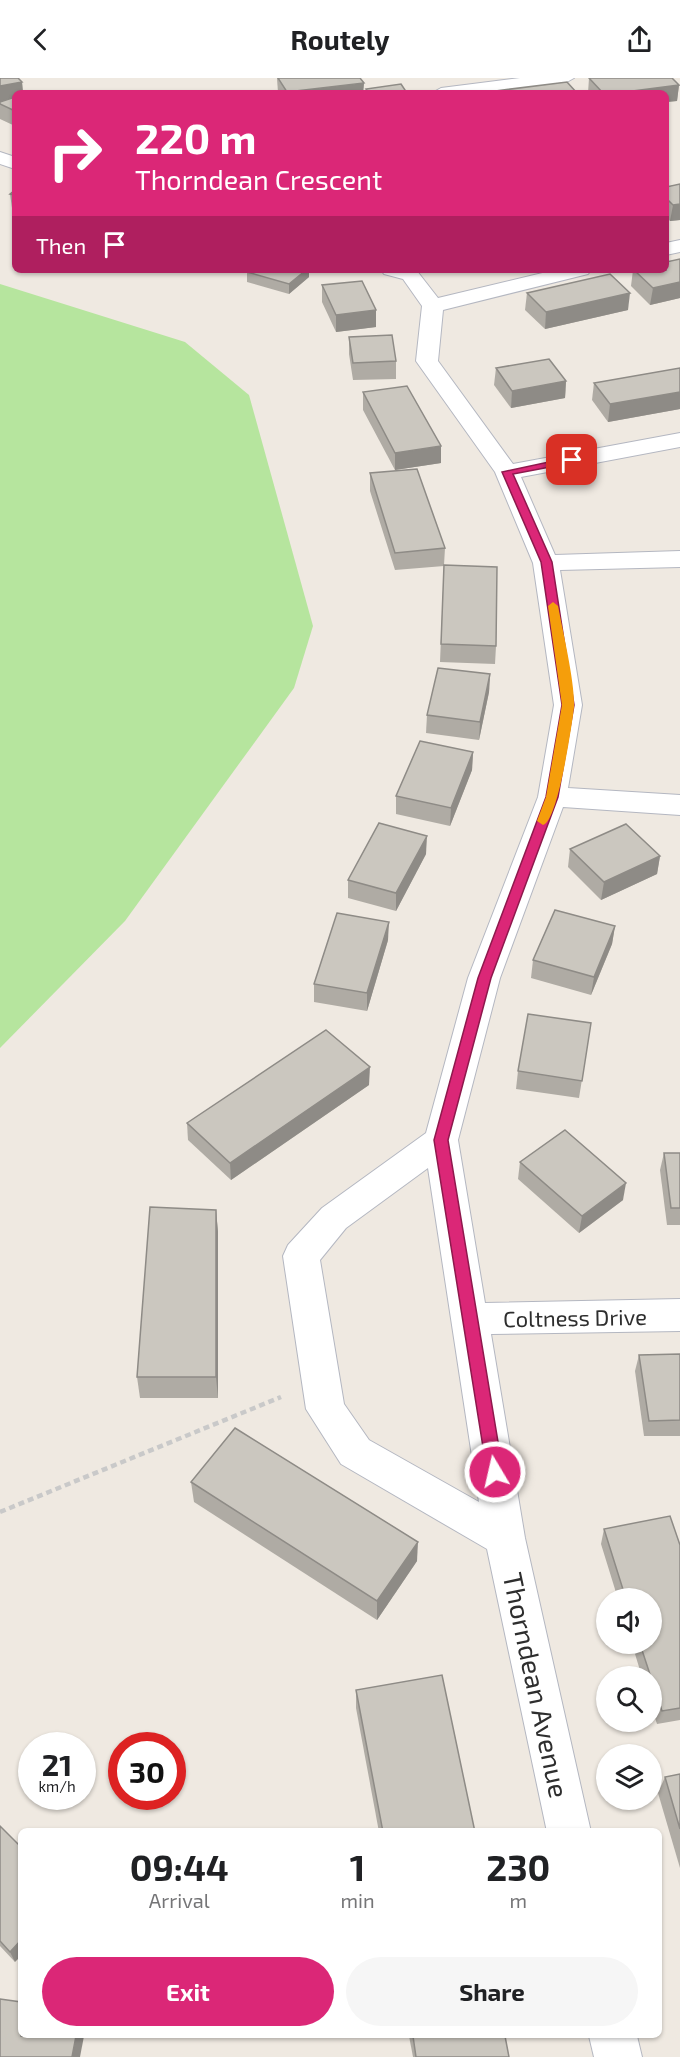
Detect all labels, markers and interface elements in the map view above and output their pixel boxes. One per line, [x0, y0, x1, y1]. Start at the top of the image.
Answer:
icon: back [24, 23, 57, 56]
text: Routely [290, 23, 390, 55]
icon: share [623, 23, 656, 56]
text: 220 m [135, 112, 256, 162]
icon: right [36, 114, 114, 192]
text: Thorndean Crescent [135, 163, 382, 195]
icon: arrive [98, 228, 131, 261]
text: Then [36, 232, 86, 258]
pin [546, 434, 597, 485]
icon: arrive [555, 443, 588, 476]
street label: Coltness Drive [503, 1303, 647, 1331]
position arrow [463, 1440, 527, 1504]
street label: Thorndean Avenue [497, 1569, 577, 1801]
map controls [596, 1588, 662, 1810]
button: sound [596, 1588, 662, 1654]
button: search [596, 1666, 662, 1732]
speed limit sign: 30 [108, 1732, 186, 1810]
button: layers [596, 1744, 662, 1810]
text: 21 [42, 1746, 72, 1782]
text: km/h [38, 1777, 76, 1795]
text: 09:44 [130, 1845, 229, 1888]
text: 1 [350, 1845, 365, 1888]
text: 230 [486, 1845, 550, 1888]
text: Arrival [149, 1888, 210, 1912]
text: min [340, 1888, 375, 1912]
text: m [510, 1888, 527, 1912]
button: Exit [42, 1957, 334, 2026]
button: Share [346, 1957, 638, 2026]

